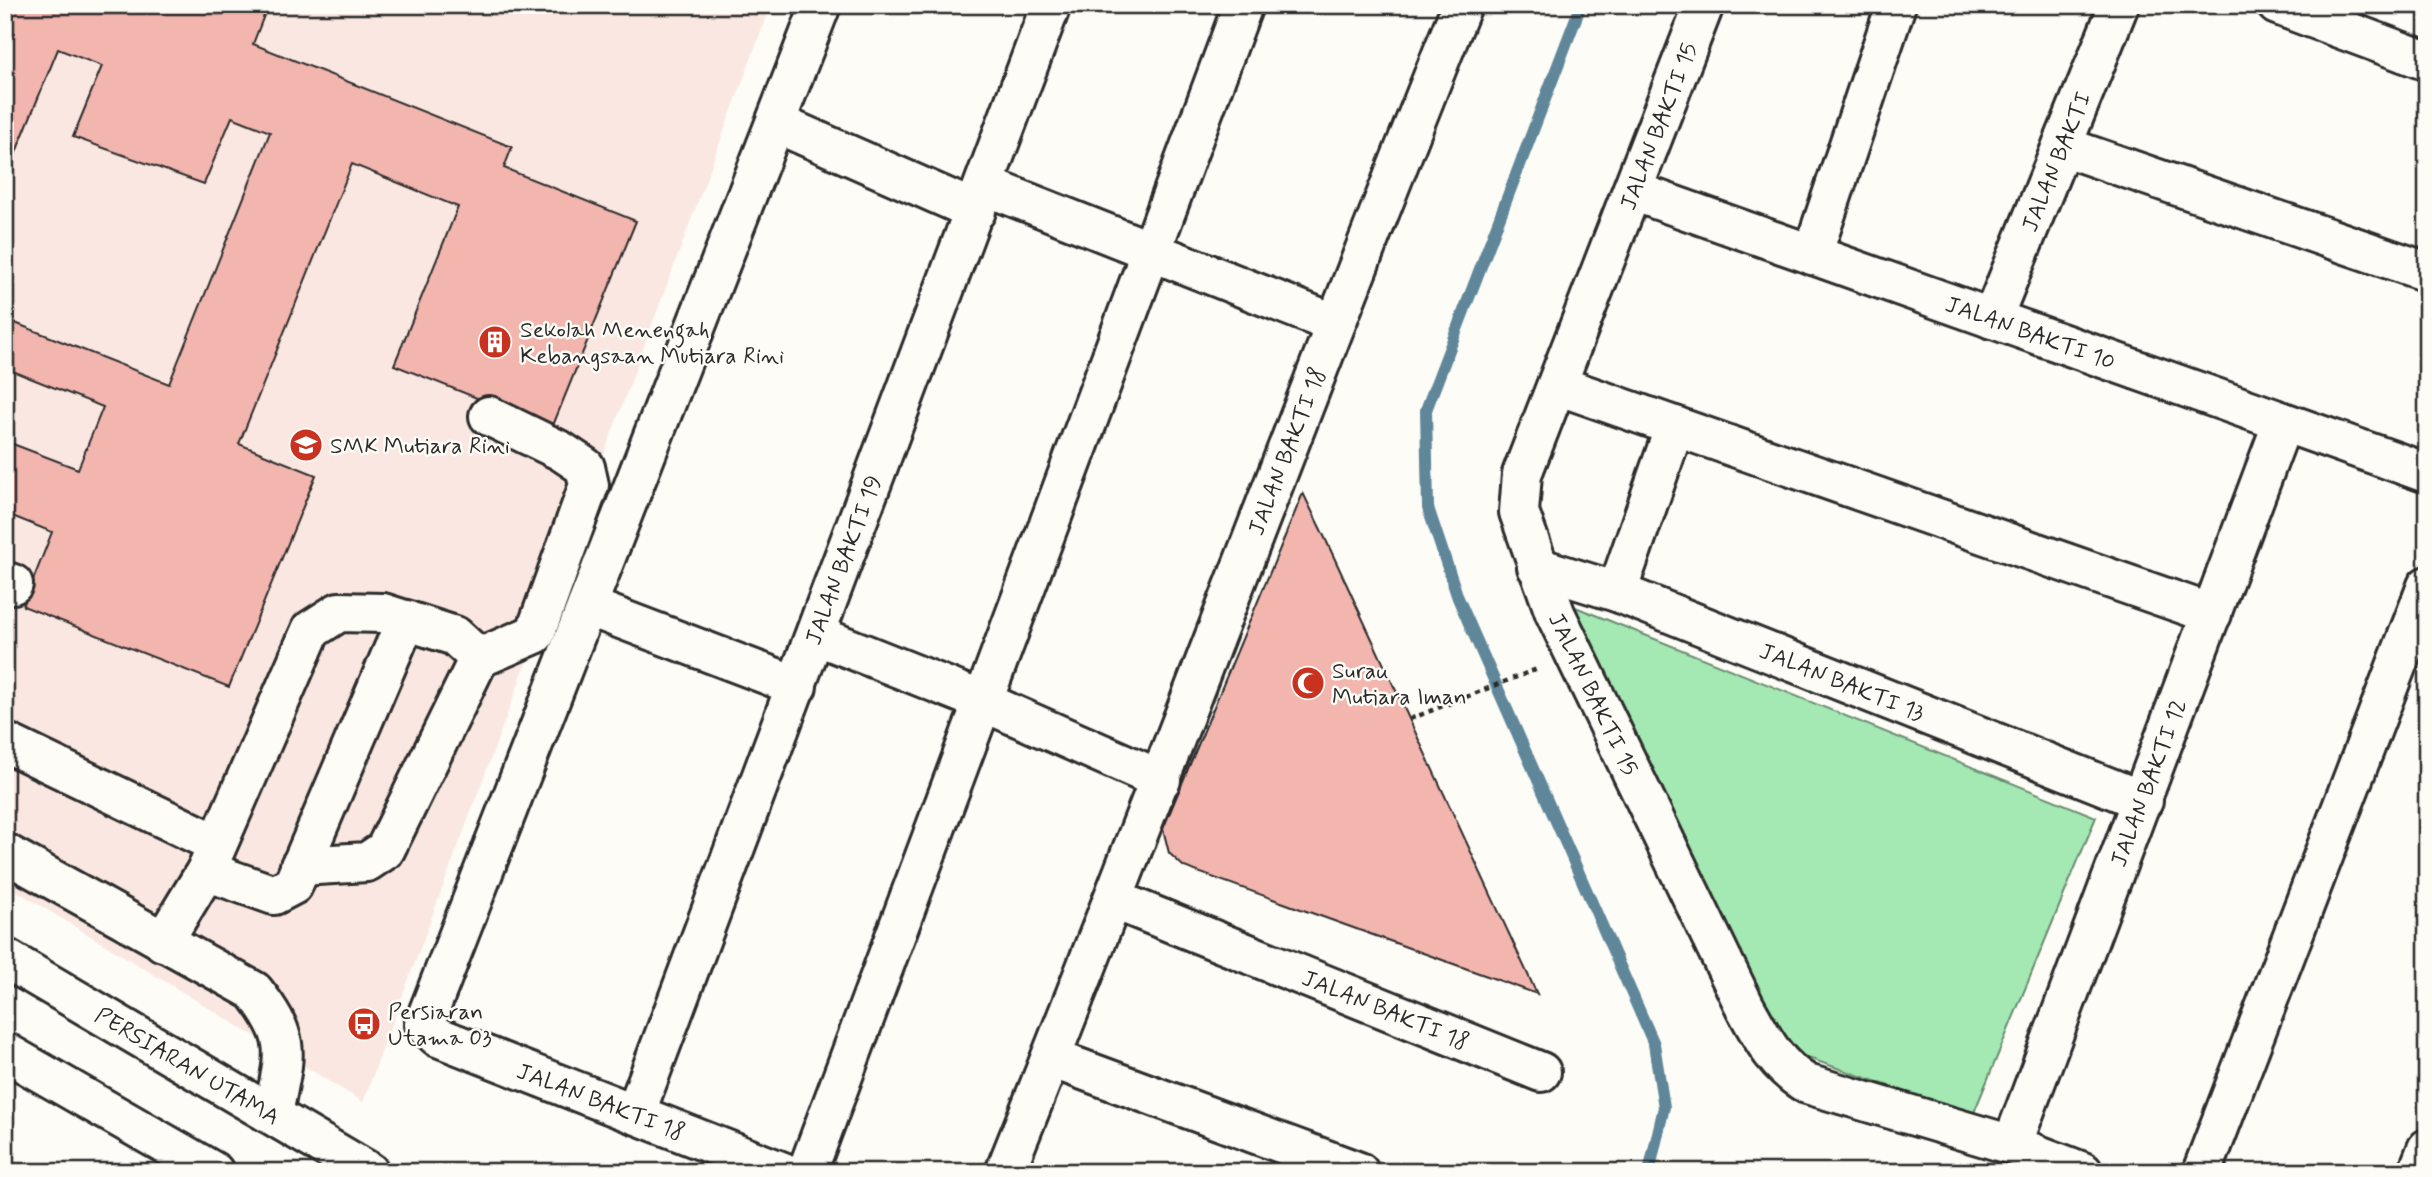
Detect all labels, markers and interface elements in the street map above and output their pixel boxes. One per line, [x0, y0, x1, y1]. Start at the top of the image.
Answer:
street label: JALAN BAKTI 15 [1614, 39, 1706, 215]
street label: JALAN BAKTI [2016, 88, 2099, 237]
street label: JALAN BAKTI 10 [1941, 290, 2119, 378]
place label: Sekolah Menengah Kebangsaan Mutiara Rini [520, 316, 784, 372]
building icon: Sekolah Menengah Kebangsaan Mutiara Rini [476, 323, 514, 361]
street label: JALAN BAKTI 18 [1242, 364, 1334, 540]
school or university icon: SMK Mutiara Rini [287, 426, 325, 464]
place label: SMK Mutiara Rini [330, 432, 510, 462]
street label: JALAN BAKTI 19 [799, 472, 890, 649]
street label: JALAN BAKTI 15 [1540, 608, 1644, 781]
street label: JALAN BAKTI 13 [1755, 637, 1928, 730]
place label: Surau Mutiara Iman [1332, 657, 1467, 713]
mosque icon: Surau Mutiara Iman [1289, 664, 1327, 702]
street label: JALAN BAKTI 12 [2105, 695, 2195, 871]
street label: JALAN BAKTI 18 [1297, 964, 1473, 1058]
place label: Persiaran Utama 03 [388, 998, 492, 1054]
street label: PERSIARAN UTAMA [89, 1001, 285, 1133]
bus stop icon: Persiaran Utama 03 [345, 1005, 383, 1043]
street label: JALAN BAKTI 18 [512, 1057, 688, 1149]

